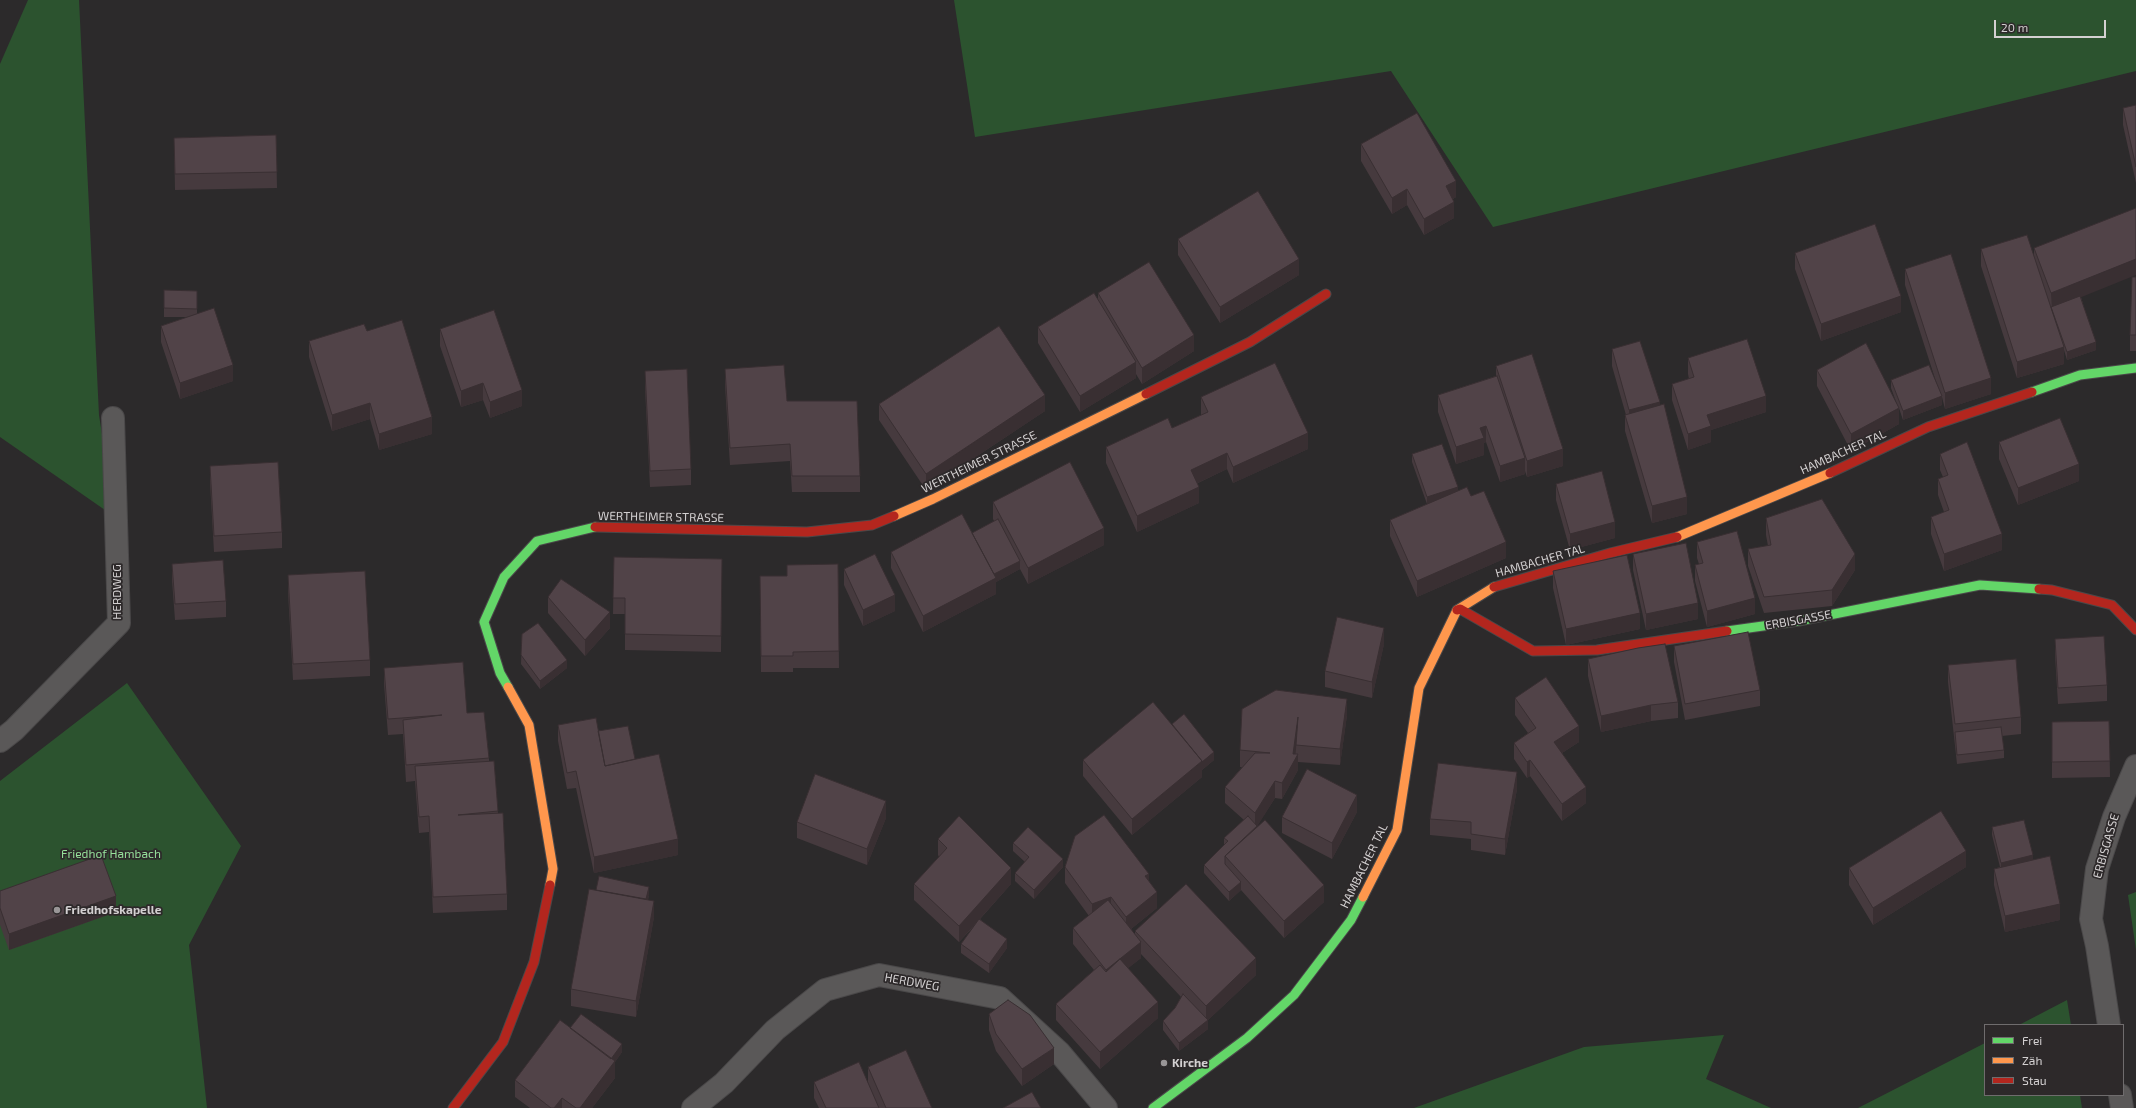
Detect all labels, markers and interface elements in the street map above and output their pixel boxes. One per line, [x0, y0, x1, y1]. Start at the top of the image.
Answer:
scale bar [1996, 12, 2108, 38]
text: 20 m [2001, 20, 2028, 34]
street label: HAMBACHER TAL [1798, 427, 1888, 477]
street label: WERTHEIMER STRASSE [919, 428, 1039, 496]
street label: WERTHEIMER STRASSE [598, 509, 724, 525]
street label: HAMBACHER TAL [1494, 541, 1586, 581]
street label: HERDWEG [110, 564, 124, 620]
street label: ERBISGASSE [1764, 607, 1832, 633]
street label: ERBISGASSE [2090, 812, 2122, 880]
street label: HAMBACHER TAL [1337, 821, 1391, 911]
park label: Friedhof Hambach [61, 847, 161, 861]
place label: Friedhofskapelle [65, 903, 162, 917]
marker: Friedhofskapelle [52, 905, 62, 915]
street label: HERDWEG [883, 970, 941, 994]
legend [1984, 1024, 2124, 1096]
text: Frei [2022, 1033, 2042, 1047]
text: Zäh [2022, 1053, 2042, 1067]
place label: Kirche [1172, 1056, 1208, 1070]
marker: Kirche [1159, 1058, 1169, 1068]
text: Stau [2022, 1073, 2047, 1087]

